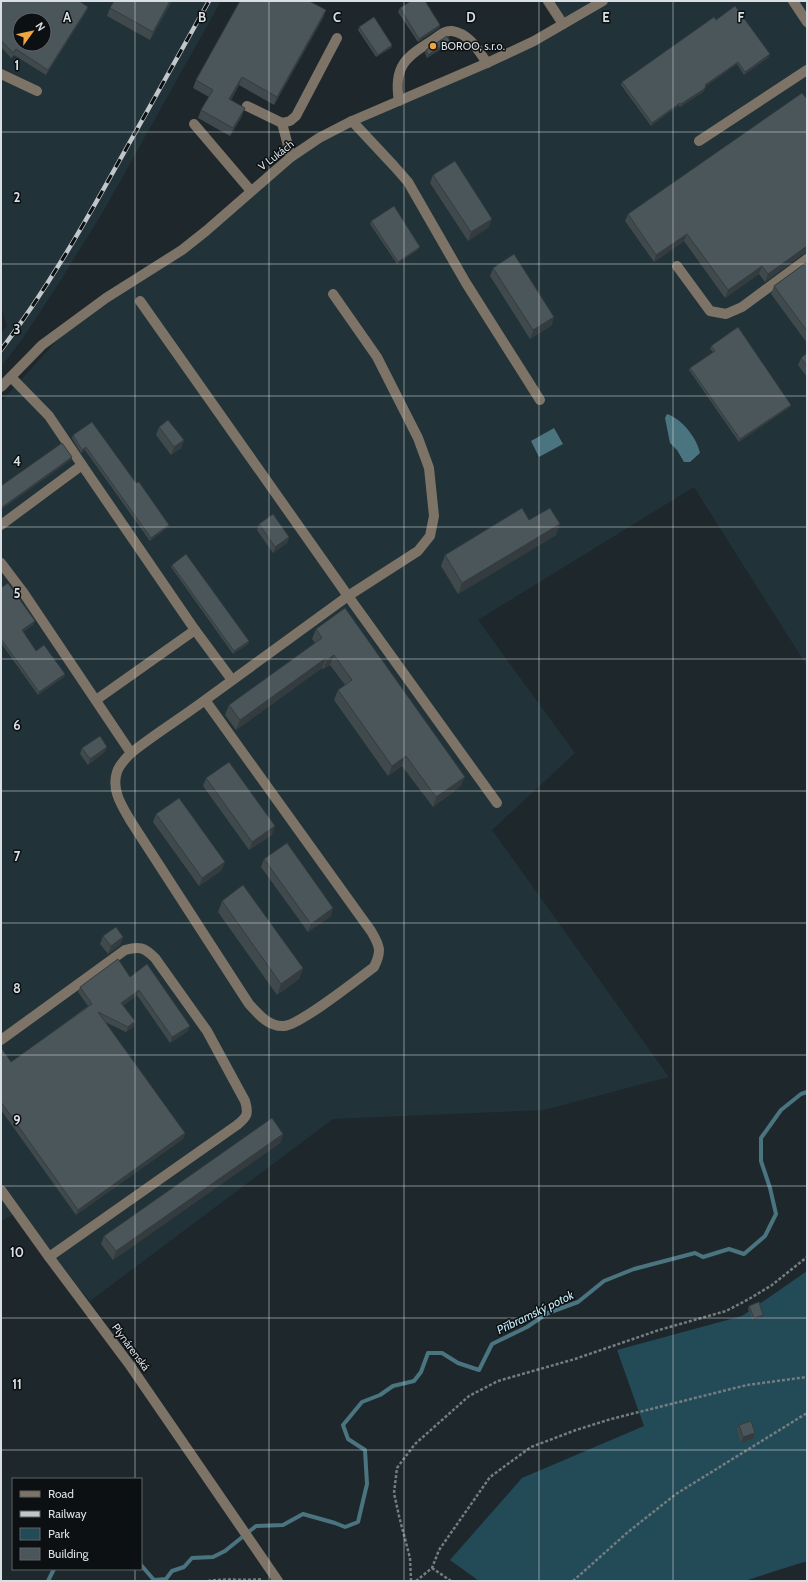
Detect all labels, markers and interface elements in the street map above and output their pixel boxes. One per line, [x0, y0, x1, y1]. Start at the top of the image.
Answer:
text: A [63, 9, 72, 25]
text: B [198, 9, 206, 25]
text: C [333, 9, 341, 25]
text: D [466, 9, 476, 25]
text: E [602, 9, 610, 25]
text: F [738, 9, 745, 25]
north arrow [12, 12, 52, 52]
text: N [32, 19, 48, 34]
place label: BOROO, s.r.o. [441, 39, 505, 53]
marker: BOROO, s.r.o. [428, 41, 438, 51]
text: 1 [15, 57, 19, 73]
street label: V Lukách [255, 137, 297, 173]
text: 2 [14, 189, 21, 205]
text: 3 [13, 321, 21, 337]
text: 4 [13, 453, 21, 469]
text: 5 [14, 585, 21, 601]
text: 6 [13, 717, 21, 733]
text: 7 [14, 848, 21, 864]
text: 8 [13, 980, 21, 996]
text: 9 [13, 1112, 21, 1128]
text: 10 [10, 1244, 24, 1260]
water label: Příbramský potok [494, 1287, 577, 1337]
street label: Plynárenská [109, 1320, 153, 1374]
text: 11 [12, 1376, 22, 1392]
legend [12, 1478, 142, 1570]
text: Road [48, 1486, 74, 1501]
text: Railway [48, 1506, 86, 1521]
text: Park [48, 1526, 70, 1541]
text: Building [48, 1546, 90, 1561]

